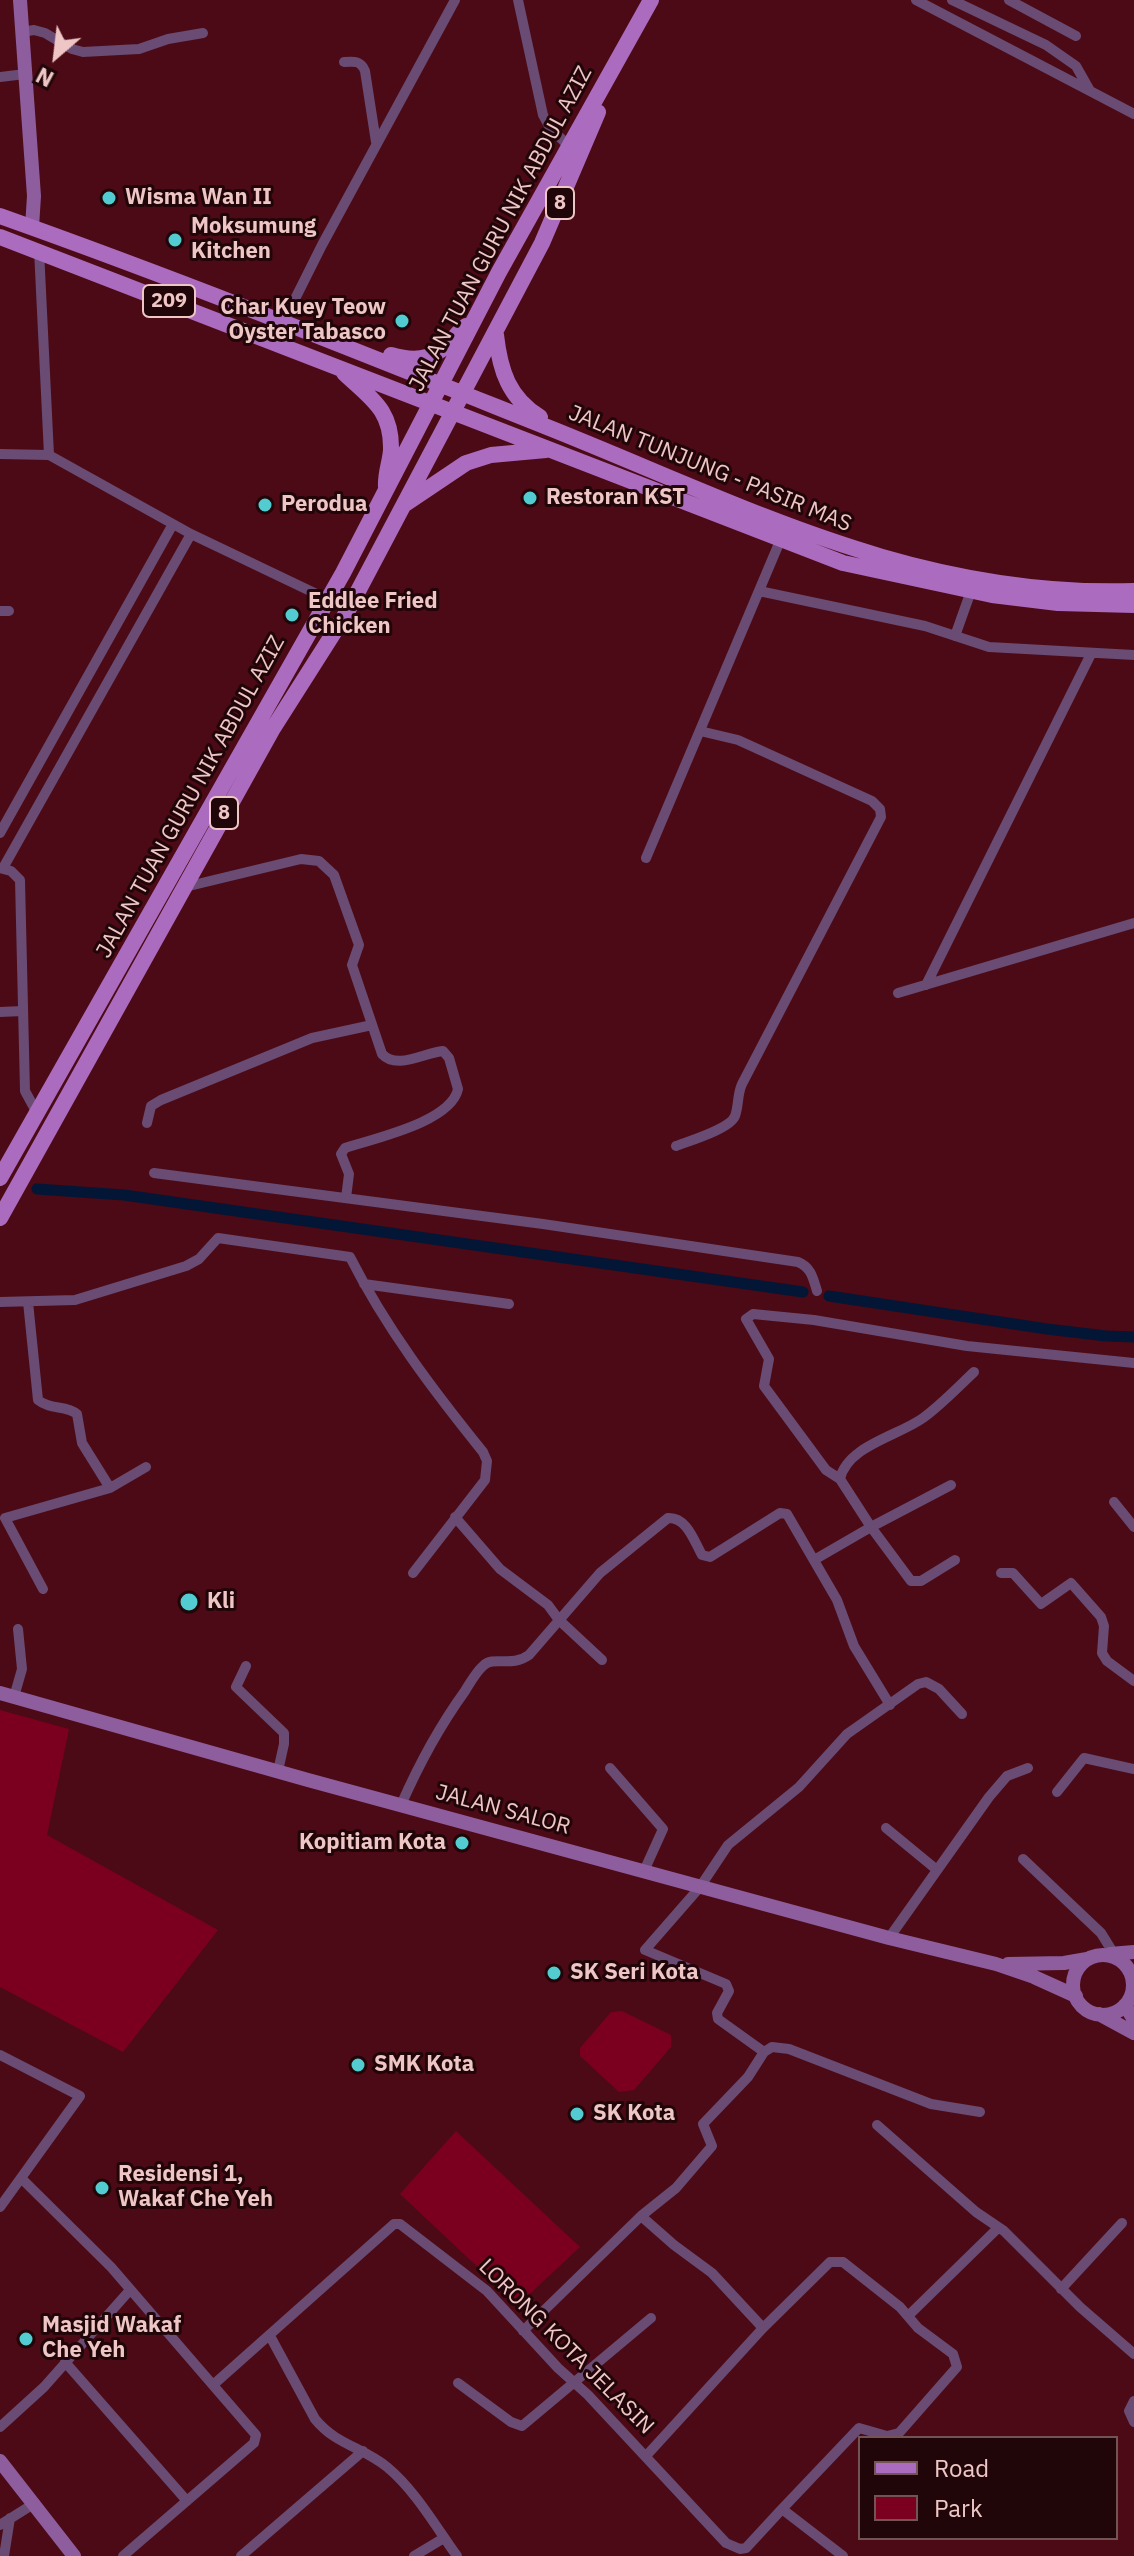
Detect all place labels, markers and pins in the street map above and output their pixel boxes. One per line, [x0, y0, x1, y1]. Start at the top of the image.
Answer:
place label: Wisma Wan II [125, 185, 272, 211]
marker: Wisma Wan II [100, 189, 118, 207]
place label: Moksumung Kitchen [191, 214, 316, 266]
marker: Moksumung Kitchen [166, 231, 184, 249]
place label: Char Kuey Teow Oyster Tabasco [220, 295, 386, 346]
marker: Char Kuey Teow Oyster Tabasco [393, 312, 411, 330]
place label: Restoran KST [546, 485, 685, 511]
marker: Restoran KST [521, 489, 539, 507]
place label: Perodua [281, 492, 368, 518]
marker: Perodua [256, 496, 274, 514]
place label: Eddlee Fried Chicken [308, 589, 438, 640]
marker: Eddlee Fried Chicken [283, 606, 301, 624]
place label: Kli [207, 1589, 235, 1615]
marker: Kli [178, 1591, 200, 1613]
place label: Kopitiam Kota [299, 1830, 446, 1856]
marker: Kopitiam Kota [453, 1834, 471, 1852]
place label: SK Seri Kota [570, 1960, 699, 1986]
marker: SK Seri Kota [545, 1964, 563, 1982]
place label: SMK Kota [374, 2052, 474, 2078]
marker: SMK Kota [349, 2056, 367, 2074]
place label: SK Kota [593, 2101, 675, 2127]
marker: SK Kota [568, 2105, 586, 2123]
place label: Residensi 1, Wakaf Che Yeh [118, 2162, 273, 2214]
marker: Residensi 1, Wakaf Che Yeh [93, 2179, 111, 2197]
place label: Masjid Wakaf Che Yeh [42, 2313, 181, 2364]
marker: Masjid Wakaf Che Yeh [17, 2330, 35, 2348]

